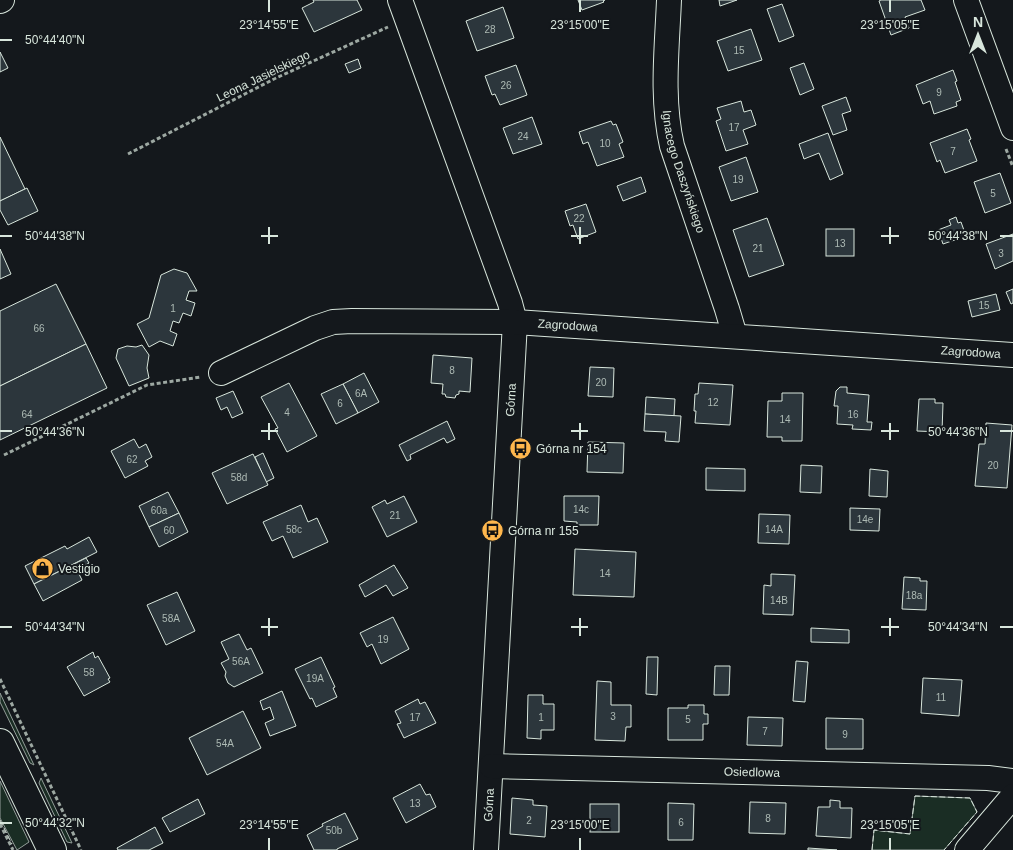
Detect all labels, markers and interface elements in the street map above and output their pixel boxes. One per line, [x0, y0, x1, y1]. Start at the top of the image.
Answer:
north arrow [953, 10, 1003, 60]
text: N [973, 14, 983, 30]
text: 23°14'55"E [239, 18, 299, 32]
text: 23°15'00"E [550, 18, 610, 32]
text: 23°15'05"E [860, 18, 920, 32]
house number: 28 [484, 24, 496, 35]
text: 50°44'40"N [25, 33, 85, 47]
house number: 15 [733, 45, 745, 56]
street label: Leona Jasielskiego [214, 47, 312, 105]
house number: 26 [500, 80, 512, 91]
house number: 9 [936, 87, 942, 98]
street label: Ignacego Daszyńskiego [660, 110, 708, 235]
house number: 17 [728, 122, 740, 133]
house number: 24 [517, 131, 529, 142]
house number: 10 [599, 138, 611, 149]
house number: 7 [950, 146, 956, 157]
house number: 19 [732, 174, 744, 185]
house number: 5 [990, 188, 996, 199]
house number: 22 [573, 213, 585, 224]
text: 50°44'38"N [25, 229, 85, 243]
text: 50°44'38"N [928, 229, 988, 243]
house number: 13 [834, 238, 846, 249]
house number: 21 [752, 243, 764, 254]
house number: 3 [998, 248, 1004, 259]
house number: 15 [978, 300, 990, 311]
house number: 1 [170, 303, 176, 314]
street label: Zagrodowa [537, 317, 598, 334]
house number: 66 [33, 323, 45, 334]
street label: Zagrodowa [940, 343, 1002, 361]
house number: 8 [449, 365, 455, 376]
house number: 20 [595, 377, 607, 388]
street label: Górna [503, 383, 519, 417]
house number: 6A [355, 388, 367, 399]
house number: 12 [707, 397, 719, 408]
house number: 6 [337, 398, 343, 409]
house number: 4 [284, 407, 290, 418]
house number: 64 [21, 409, 33, 420]
house number: 16 [847, 409, 859, 420]
house number: 14 [779, 414, 791, 425]
text: 50°44'36"N [25, 425, 85, 439]
text: 50°44'36"N [928, 425, 988, 439]
bus stop icon: Górna nr 154 [508, 437, 532, 461]
place label: Górna nr 154 [536, 442, 607, 456]
house number: 62 [126, 454, 138, 465]
house number: 20 [987, 460, 999, 471]
house number: 58d [231, 472, 247, 483]
house number: 14c [573, 504, 589, 515]
house number: 60a [151, 505, 168, 516]
house number: 21 [389, 510, 401, 521]
house number: 14e [857, 514, 874, 525]
bus stop icon: Górna nr 155 [480, 519, 504, 543]
house number: 58c [286, 524, 302, 535]
place label: Górna nr 155 [508, 524, 579, 538]
house number: 14A [765, 524, 783, 535]
house number: 60 [163, 525, 175, 536]
shop icon: Vestigio [30, 557, 54, 581]
place label: Vestigio [58, 562, 100, 576]
house number: 14 [599, 568, 611, 579]
house number: 18a [906, 590, 923, 601]
house number: 14B [770, 595, 788, 606]
house number: 58A [162, 613, 180, 624]
text: 50°44'34"N [25, 620, 85, 634]
text: 50°44'34"N [928, 620, 988, 634]
house number: 19 [377, 634, 389, 645]
house number: 56A [232, 656, 250, 667]
house number: 58 [83, 667, 95, 678]
house number: 19A [306, 673, 324, 684]
house number: 11 [936, 692, 947, 703]
house number: 3 [610, 711, 616, 722]
house number: 17 [409, 712, 421, 723]
house number: 1 [538, 712, 544, 723]
house number: 5 [685, 714, 691, 725]
house number: 7 [762, 726, 768, 737]
house number: 9 [842, 729, 848, 740]
house number: 54A [216, 738, 234, 749]
street label: Osiedlowa [724, 765, 780, 780]
street label: Górna [481, 788, 497, 822]
house number: 13 [409, 798, 421, 809]
house number: 8 [765, 813, 771, 824]
house number: 2 [526, 815, 532, 826]
text: 50°44'32"N [25, 816, 85, 830]
house number: 6 [678, 817, 684, 828]
text: 23°14'55"E [239, 818, 299, 832]
text: 23°15'00"E [550, 818, 610, 832]
text: 23°15'05"E [860, 818, 920, 832]
house number: 50b [326, 825, 343, 836]

